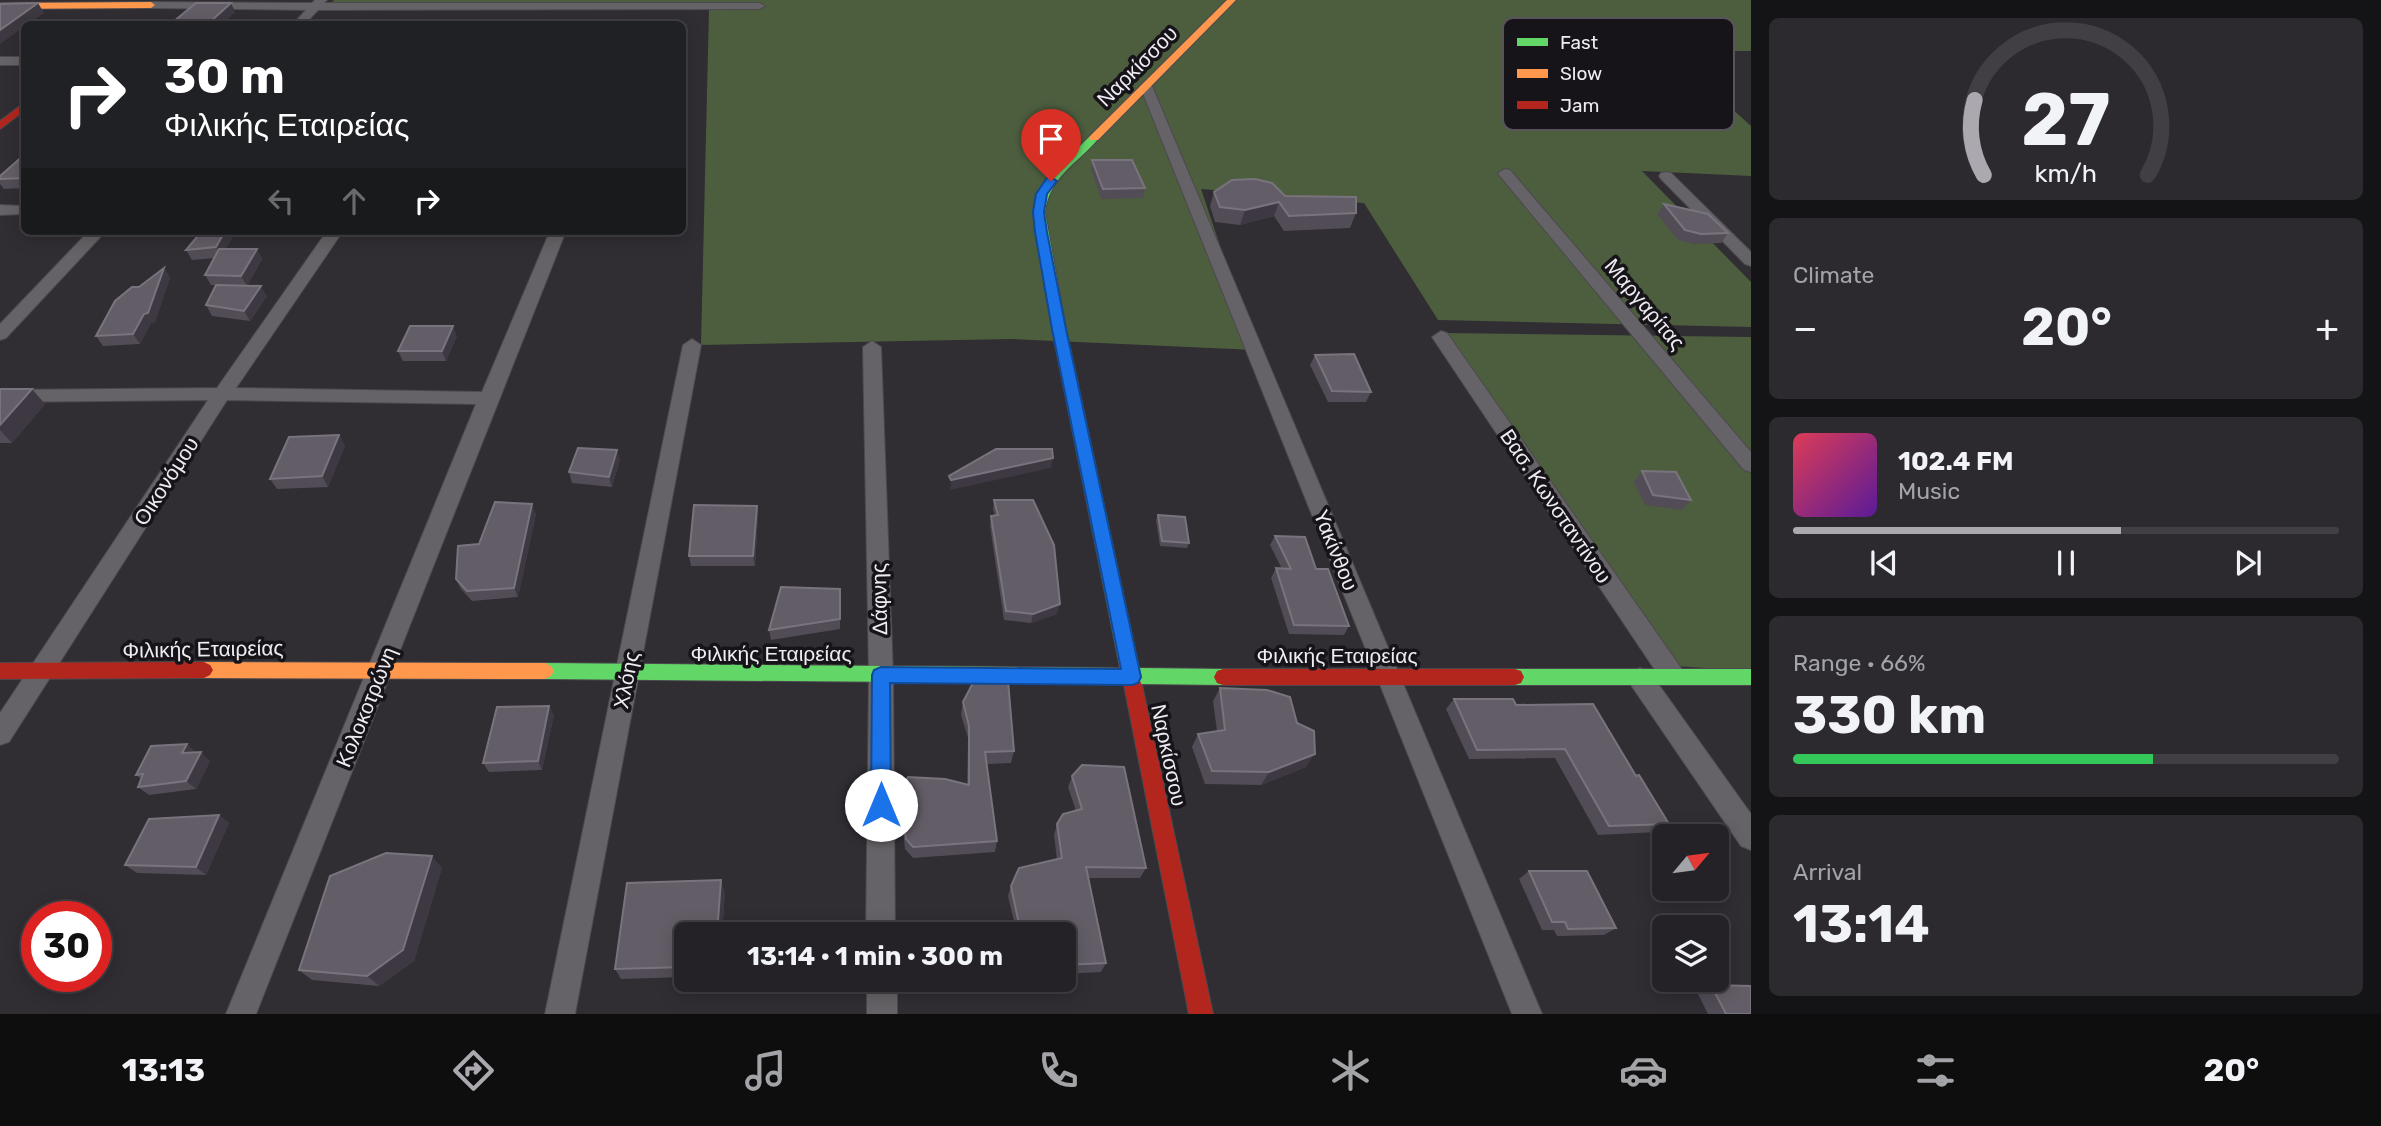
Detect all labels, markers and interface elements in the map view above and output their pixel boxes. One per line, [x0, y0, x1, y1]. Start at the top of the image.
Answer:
legend [1503, 18, 1734, 130]
street label: Ναρκίσσου [1092, 21, 1182, 111]
text: Fast [1560, 31, 1599, 54]
text: 30 m [164, 47, 285, 105]
icon: right [49, 49, 140, 140]
text: Slow [1560, 62, 1602, 85]
text: 27 [2021, 77, 2111, 163]
text: Jam [1560, 94, 1599, 117]
text: Φιλικής Εταιρείας [164, 106, 409, 144]
pin [1021, 109, 1081, 181]
icon: arrive [1032, 120, 1070, 158]
text: km/h [2035, 159, 2097, 188]
icon: left [262, 182, 300, 220]
icon: ahead [335, 182, 373, 220]
icon: right [408, 182, 446, 220]
street label: Μαργαρίτας [1600, 253, 1690, 355]
text: Climate [1793, 261, 1874, 289]
text: 20° [2021, 296, 2112, 358]
text: − [1793, 305, 1818, 351]
text: + [2315, 305, 2339, 351]
street label: Βασ. Κωνσταντίνου [1495, 424, 1617, 588]
street label: Οικονόμου [128, 432, 204, 530]
text: 102.4 FM [1898, 446, 2014, 477]
text: Music [1898, 477, 1960, 505]
street label: Υακίνθου [1309, 506, 1363, 594]
icon: previous [1865, 544, 1903, 582]
icon: pause [2047, 544, 2085, 582]
icon: next [2229, 544, 2267, 582]
street label: Δάφνης [866, 563, 892, 635]
street label: Φιλικής Εταιρείας [122, 635, 284, 663]
street label: Φιλικής Εταιρείας [690, 641, 852, 666]
street label: Κολοκοτρώνη [331, 643, 401, 771]
street label: Φιλικής Εταιρείας [1256, 643, 1418, 668]
street label: Χλόης [608, 649, 644, 711]
text: Range · 66% [1793, 649, 1925, 677]
text: 330 km [1793, 684, 1986, 746]
street label: Ναρκίσσου [1146, 702, 1192, 808]
position arrow [844, 768, 918, 842]
north arrow [1652, 824, 1729, 901]
map controls [1652, 824, 1729, 992]
text: Arrival [1793, 858, 1862, 886]
text: 13:14 [1793, 893, 1930, 955]
speed limit sign: 30 [21, 901, 112, 992]
button: layers [1652, 915, 1729, 992]
text: 13:14 · 1 min · 300 m [747, 941, 1003, 972]
icon: directions [449, 1046, 498, 1095]
icon: music [741, 1046, 790, 1095]
icon: phone [1034, 1046, 1083, 1095]
icon: climate [1326, 1046, 1375, 1095]
icon: car [1619, 1046, 1668, 1095]
icon: filters [1911, 1046, 1960, 1095]
text: 13:13 [122, 1051, 205, 1089]
text: 20° [2203, 1051, 2259, 1089]

